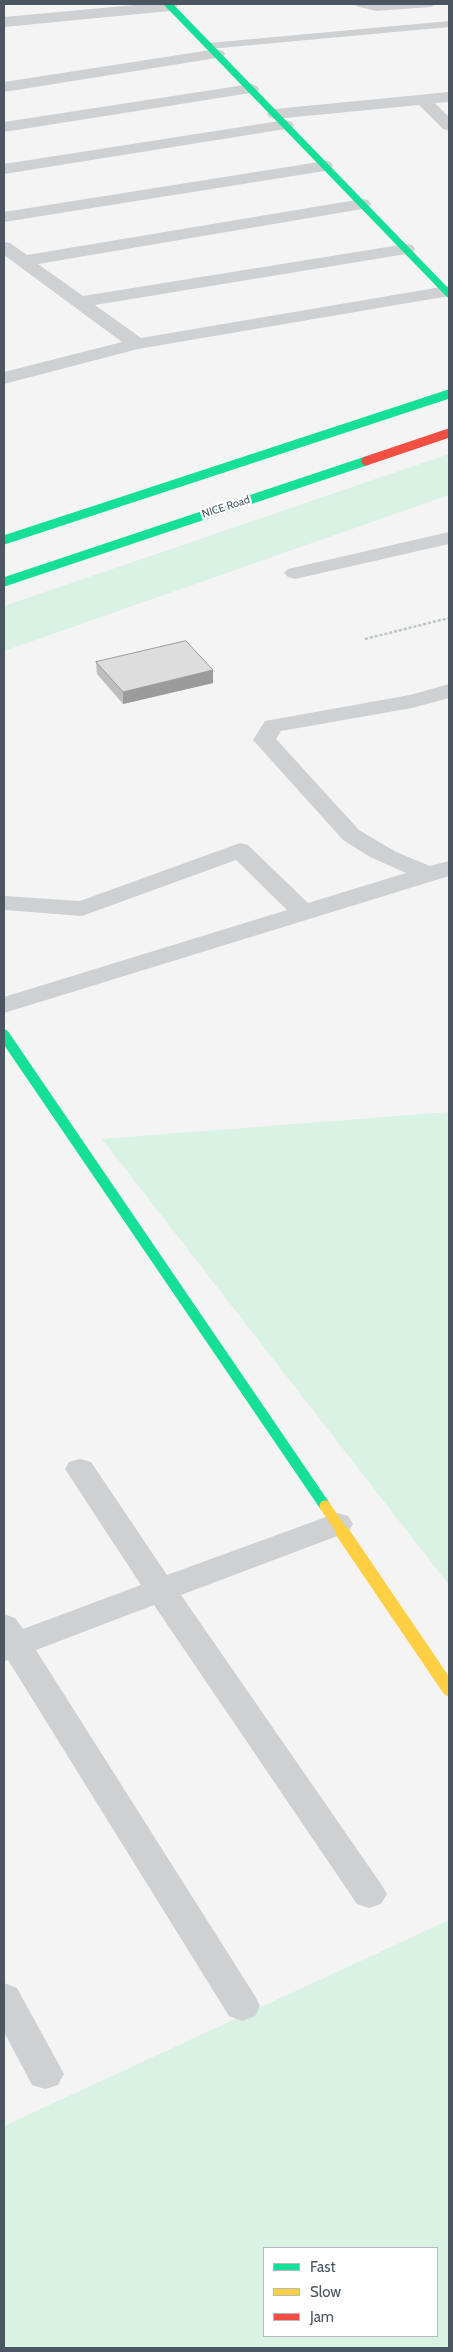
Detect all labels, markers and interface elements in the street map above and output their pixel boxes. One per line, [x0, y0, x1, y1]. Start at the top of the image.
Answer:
street label: NICE Road [200, 493, 252, 521]
legend [263, 2247, 438, 2337]
text: Fast [310, 2258, 335, 2276]
text: Slow [310, 2283, 341, 2301]
text: Jam [310, 2308, 334, 2326]

